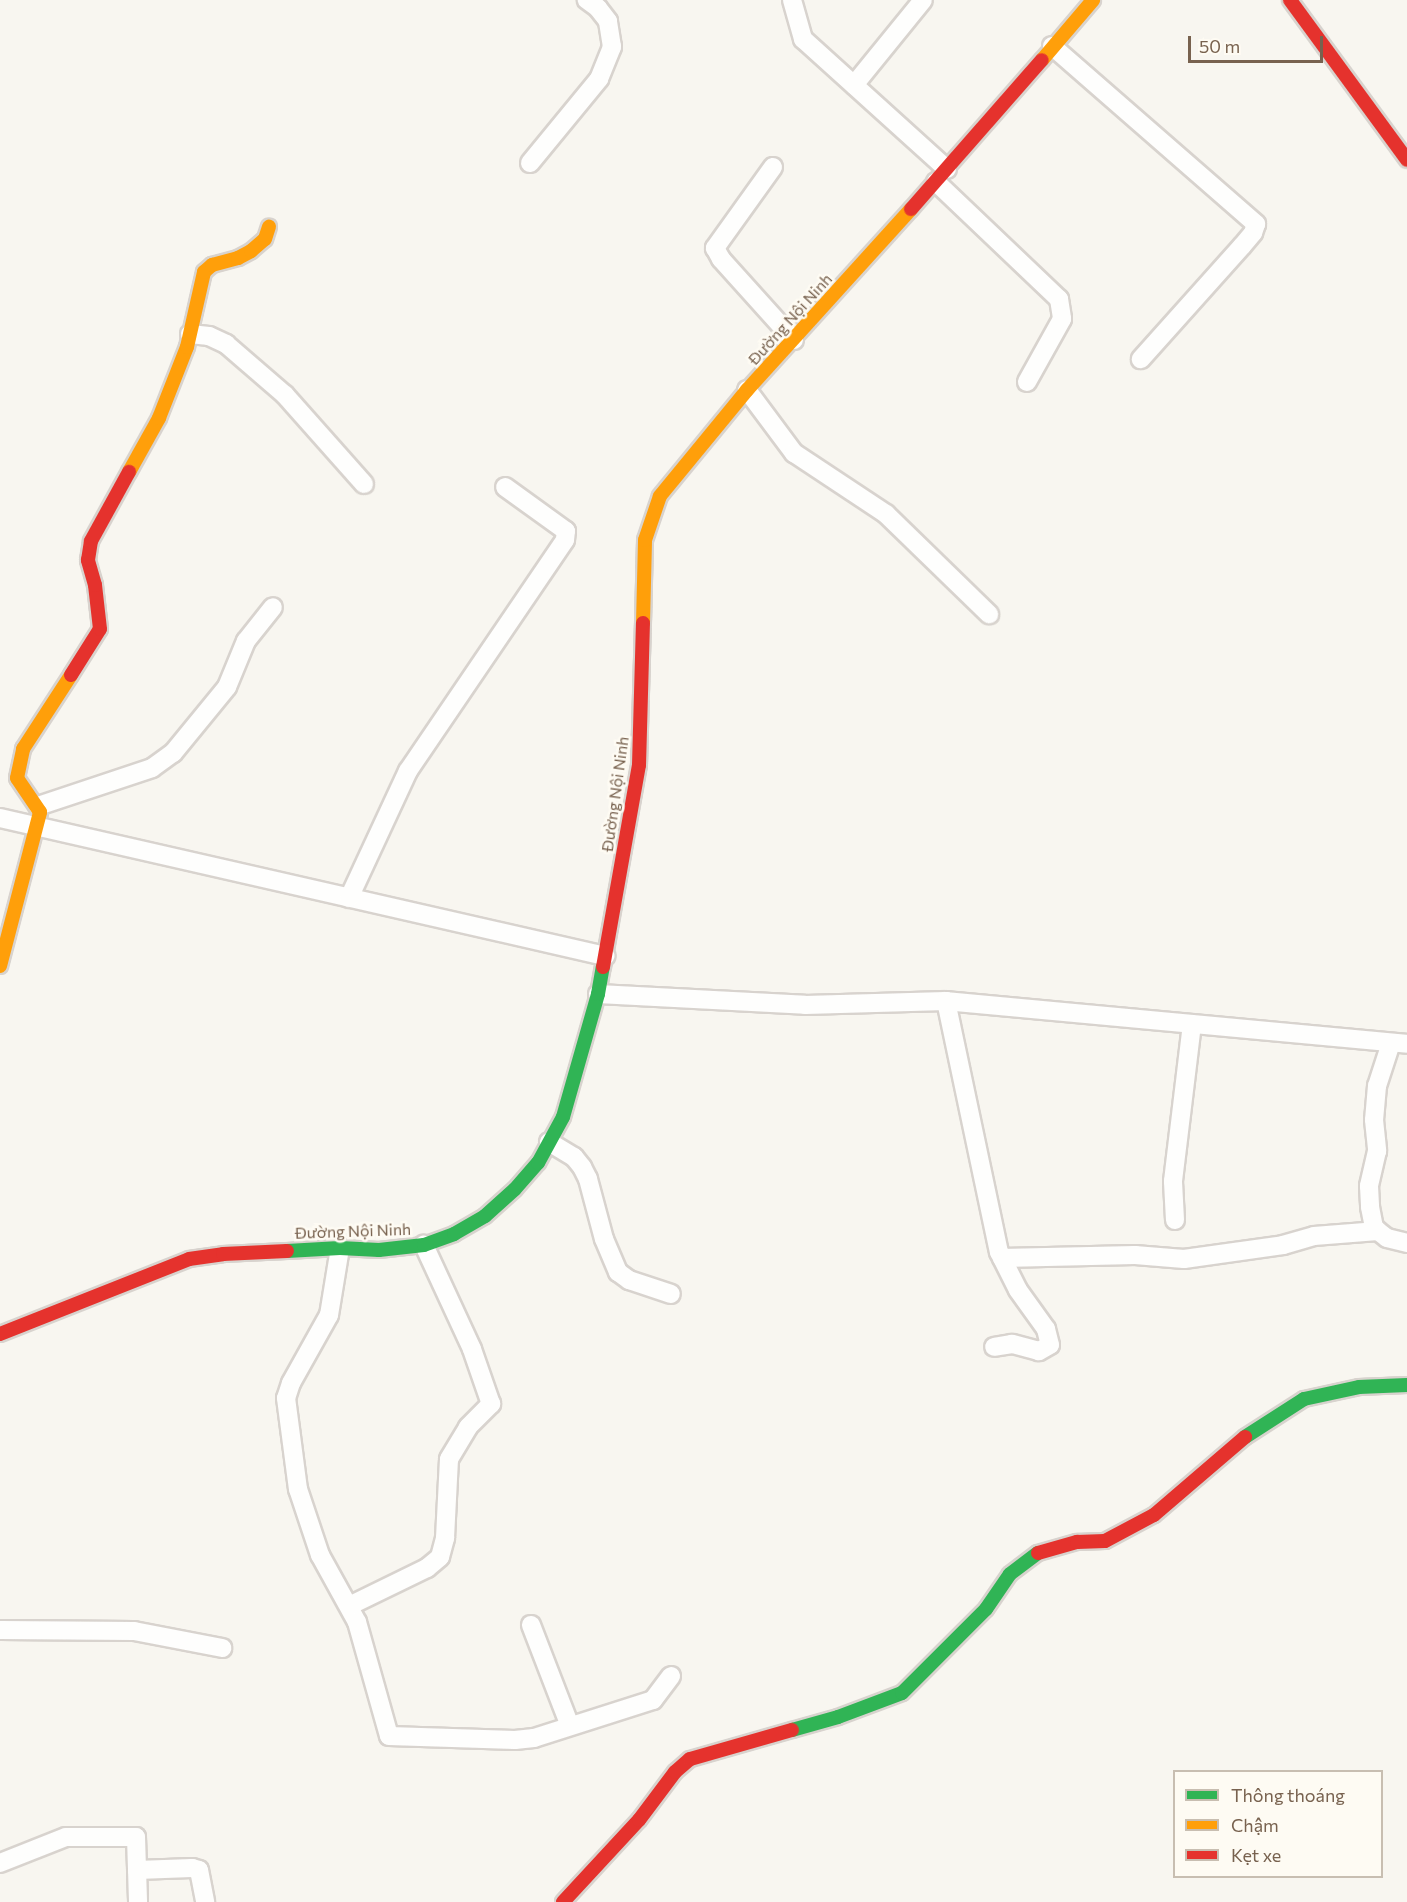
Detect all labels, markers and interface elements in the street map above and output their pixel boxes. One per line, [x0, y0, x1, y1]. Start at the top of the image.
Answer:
scale bar [1191, 24, 1326, 62]
text: 50 m [1199, 35, 1240, 57]
street label: Đường Nội Ninh [744, 269, 836, 369]
street label: Đường Nội Ninh [597, 735, 633, 853]
street label: Đường Nội Ninh [295, 1219, 411, 1243]
legend [1173, 1770, 1383, 1878]
text: Thông thoáng [1231, 1784, 1345, 1806]
text: Chậm [1231, 1814, 1279, 1836]
text: Kẹt xe [1231, 1844, 1281, 1866]

